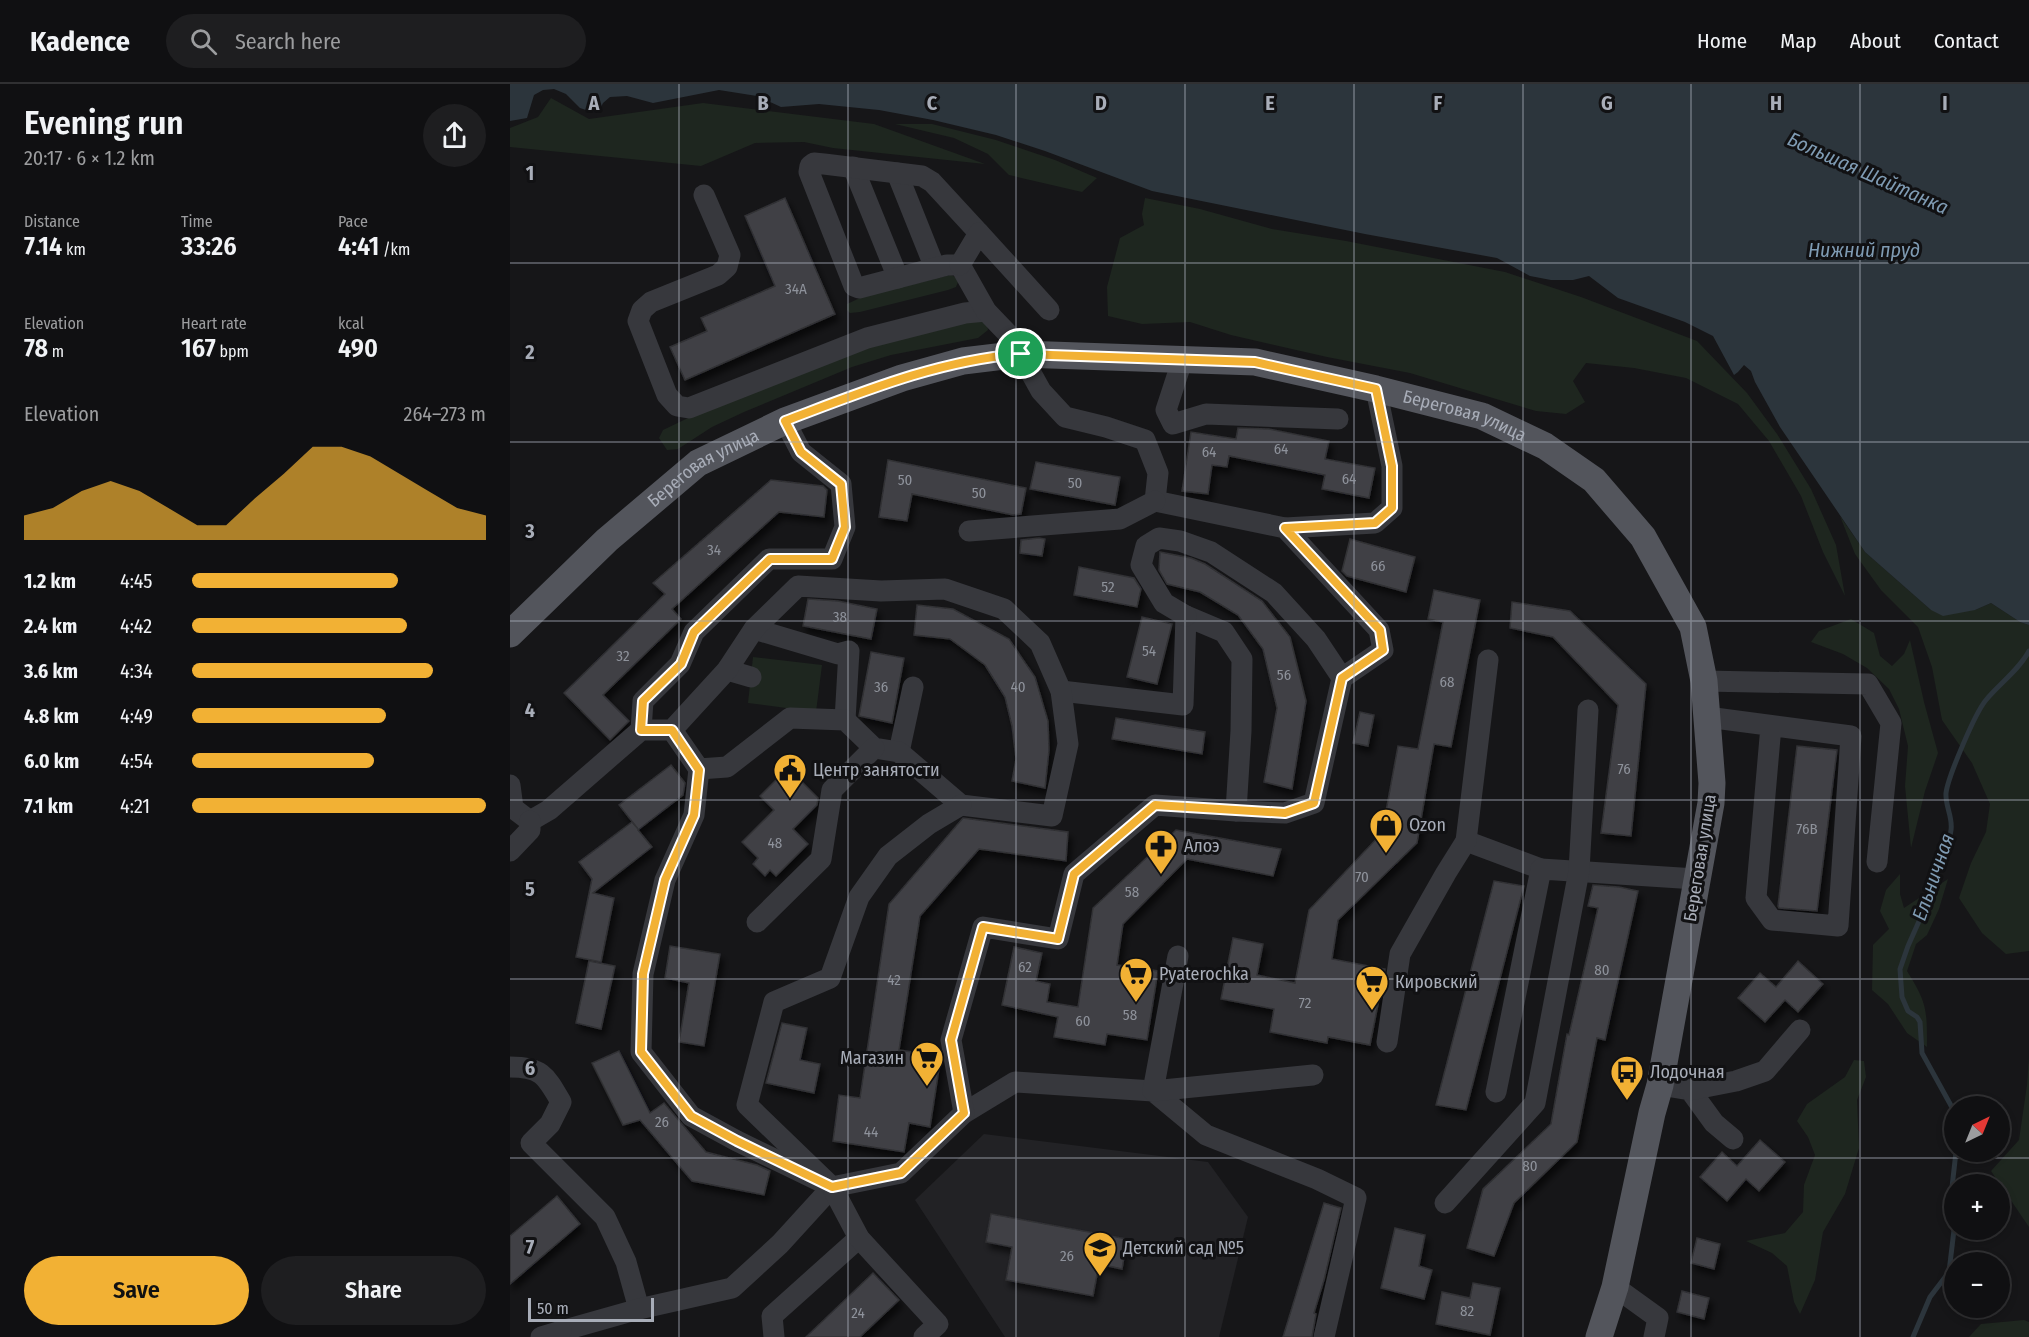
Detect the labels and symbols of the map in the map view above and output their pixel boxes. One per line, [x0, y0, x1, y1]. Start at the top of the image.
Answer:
text: A [588, 91, 601, 115]
text: B [757, 91, 769, 115]
text: C [927, 91, 938, 115]
text: D [1095, 91, 1107, 115]
text: E [1265, 91, 1275, 115]
text: F [1434, 91, 1443, 115]
text: G [1601, 91, 1613, 115]
text: H [1770, 91, 1782, 115]
text: I [1942, 91, 1948, 115]
water label: Большая Шайтанка [1784, 127, 1952, 219]
text: 1 [526, 161, 534, 185]
water label: Нижний пруд [1808, 238, 1920, 262]
house number: 34А [785, 280, 807, 298]
pin [995, 328, 1046, 379]
text: 2 [524, 340, 535, 364]
street label: Береговая улица [1401, 385, 1530, 446]
street label: Береговая улица [643, 424, 763, 512]
house number: 64 [1274, 440, 1288, 458]
house number: 64 [1202, 443, 1216, 461]
house number: 64 [1342, 470, 1356, 488]
house number: 50 [898, 471, 912, 489]
house number: 50 [1068, 474, 1082, 492]
house number: 50 [972, 484, 986, 502]
text: 3 [524, 519, 535, 543]
house number: 34 [707, 541, 721, 559]
house number: 66 [1371, 557, 1385, 575]
house number: 52 [1101, 578, 1115, 596]
house number: 38 [833, 608, 847, 626]
house number: 54 [1142, 642, 1156, 660]
house number: 32 [616, 647, 630, 665]
house number: 56 [1277, 666, 1291, 684]
house number: 68 [1440, 673, 1454, 691]
house number: 36 [874, 678, 888, 696]
house number: 40 [1010, 678, 1026, 696]
text: 4 [525, 698, 535, 722]
public building icon: Центр занятости [772, 752, 808, 799]
place label: Центр занятости [813, 759, 940, 781]
house number: 76 [1617, 760, 1631, 778]
street label: Береговая улица [1679, 793, 1721, 923]
shop icon: Ozon [1368, 807, 1404, 854]
place label: Ozon [1409, 814, 1446, 836]
house number: 76В [1796, 820, 1818, 838]
pharmacy icon: Алоэ [1143, 828, 1179, 875]
water label: Ельничная [1907, 830, 1959, 924]
house number: 48 [768, 834, 782, 852]
place label: Алоэ [1184, 835, 1220, 857]
house number: 70 [1355, 868, 1369, 886]
text: 5 [525, 877, 535, 901]
house number: 58 [1125, 883, 1139, 901]
supermarket icon: Pyaterochka [1118, 956, 1154, 1003]
house number: 62 [1018, 958, 1032, 976]
house number: 80 [1594, 961, 1610, 979]
place label: Pyaterochka [1159, 963, 1249, 985]
supermarket icon: Кировский [1354, 964, 1390, 1011]
house number: 42 [887, 971, 901, 989]
place label: Кировский [1395, 971, 1478, 993]
house number: 72 [1299, 994, 1312, 1012]
house number: 58 [1123, 1006, 1137, 1024]
house number: 60 [1075, 1012, 1091, 1030]
supermarket icon: Магазин [909, 1040, 945, 1087]
place label: Магазин [840, 1047, 904, 1069]
bus stop icon: Лодочная [1609, 1054, 1645, 1101]
text: 6 [525, 1056, 535, 1080]
place label: Лодочная [1650, 1061, 1725, 1083]
north arrow [1944, 1096, 2010, 1162]
house number: 26 [655, 1113, 669, 1131]
house number: 44 [864, 1123, 878, 1141]
house number: 80 [1522, 1157, 1538, 1175]
school or university icon: Детский сад №5 [1082, 1230, 1118, 1277]
text: 7 [526, 1235, 535, 1259]
place label: Детский сад №5 [1122, 1237, 1244, 1259]
house number: 26 [1060, 1247, 1074, 1265]
scale bar [528, 1295, 654, 1322]
house number: 82 [1460, 1302, 1474, 1320]
house number: 24 [851, 1304, 865, 1322]

